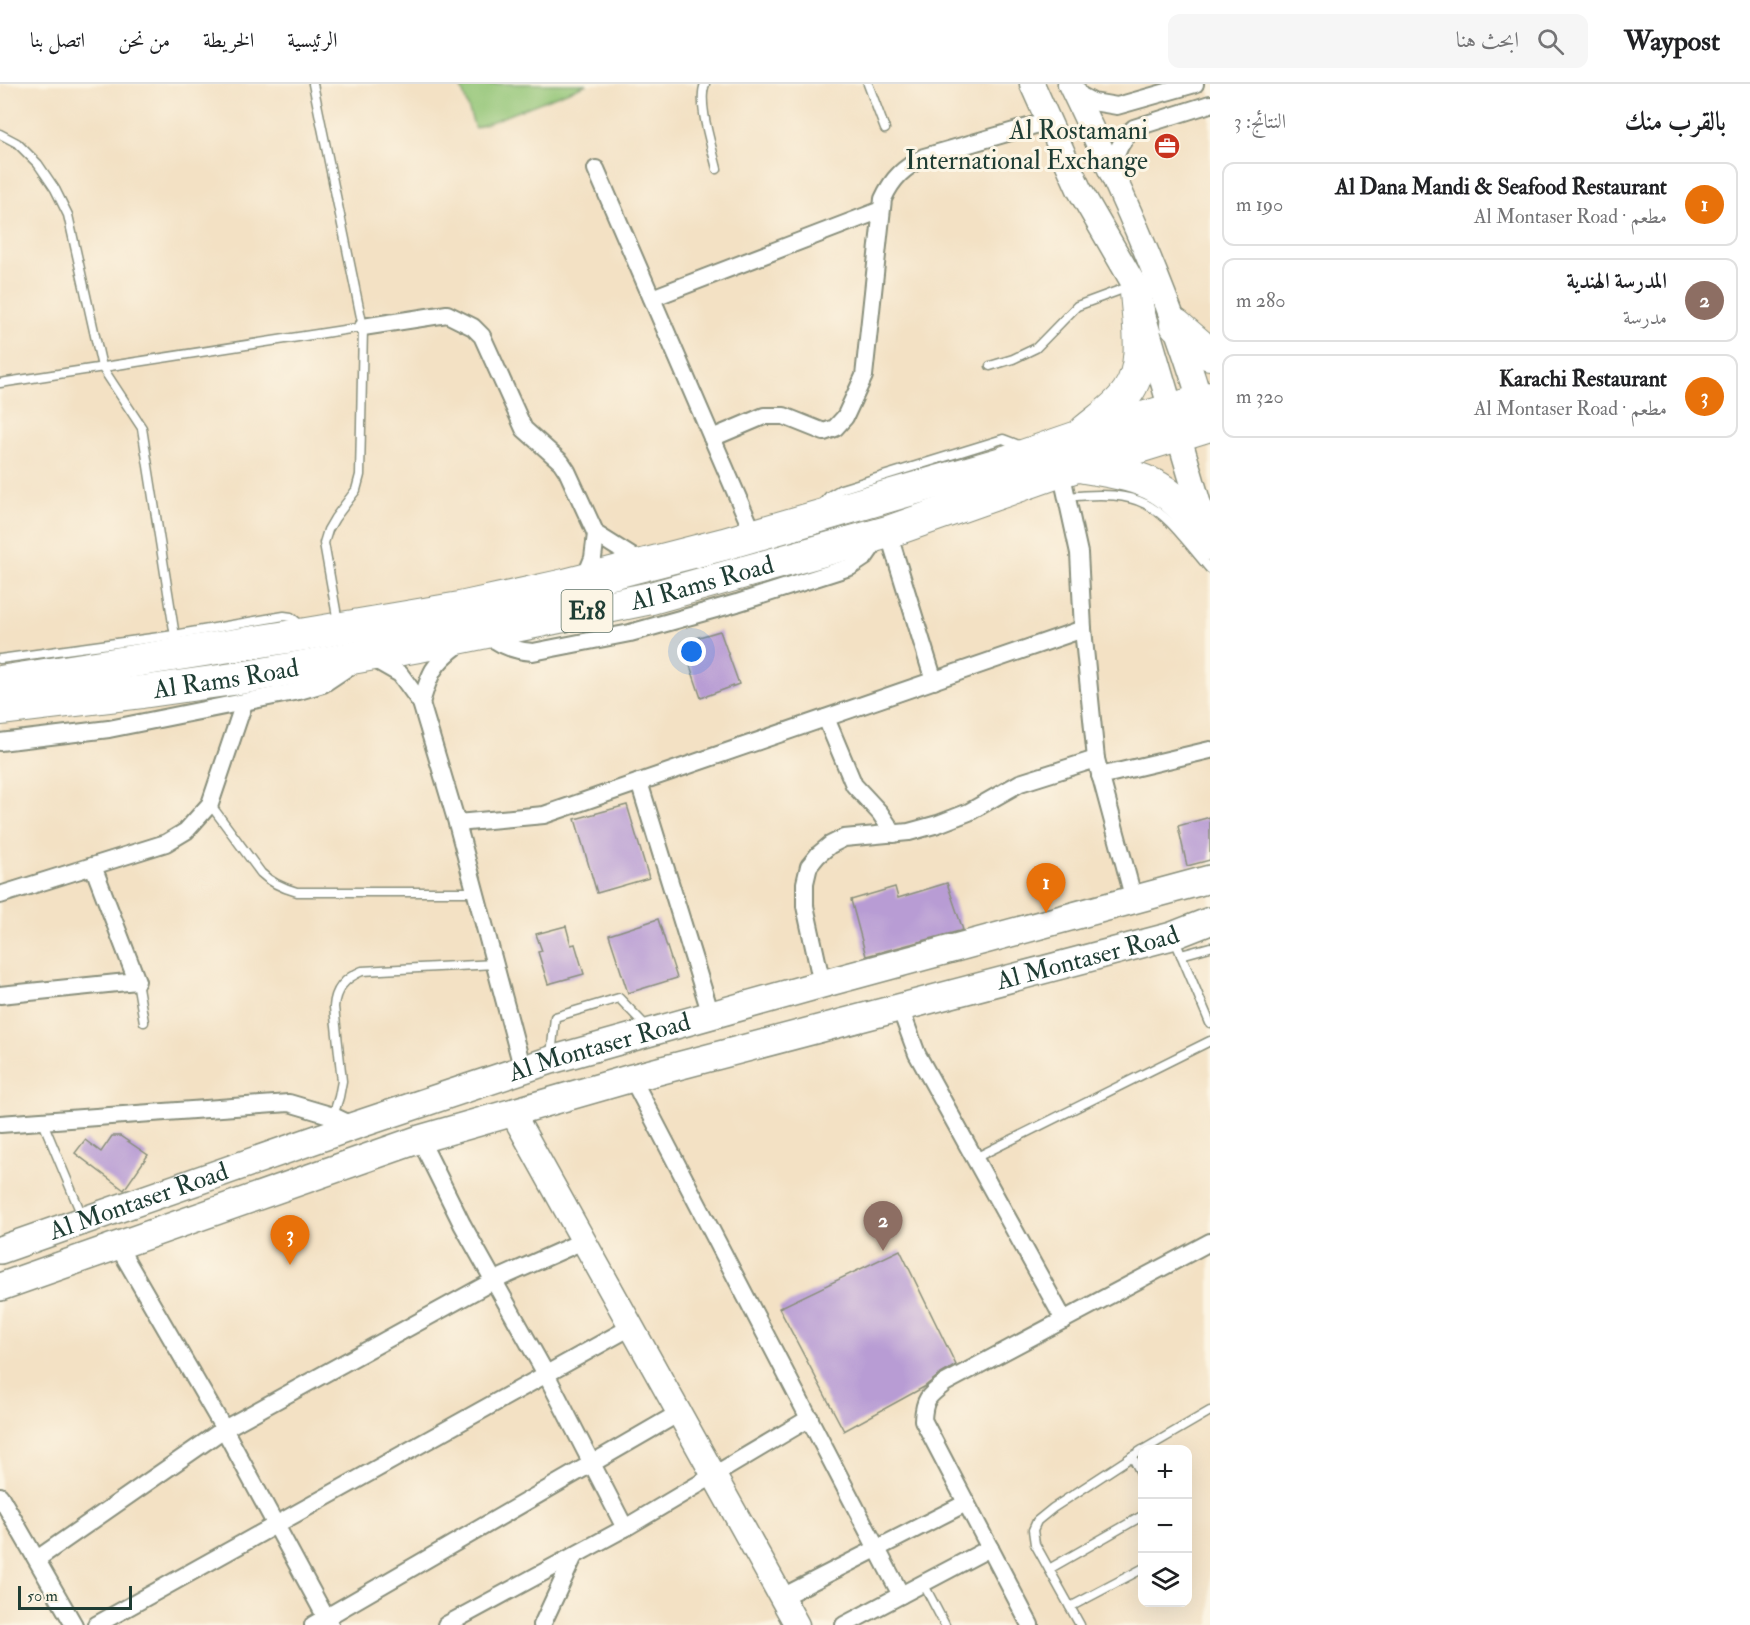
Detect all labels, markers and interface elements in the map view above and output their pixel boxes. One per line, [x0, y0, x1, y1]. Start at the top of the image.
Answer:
search box [1168, 14, 1588, 68]
text: Waypost [1624, 24, 1720, 59]
icon: search [1534, 25, 1567, 58]
text: ابحث هنا [1456, 26, 1519, 54]
text: اتصل بنا [30, 27, 85, 54]
text: من نحن [118, 27, 170, 54]
text: الخريطة [203, 27, 254, 54]
text: الرئيسية [287, 27, 338, 54]
text: بالقرب منك [1624, 106, 1726, 138]
text: النتائج: 3 [1234, 109, 1286, 134]
place label: Al Rostamani International Exchange [905, 115, 1148, 177]
office icon: Al Rostamani International Exchange [1152, 131, 1182, 161]
text: Al Dana Mandi & Seafood Restaurant [1335, 173, 1667, 201]
text: 190 m [1236, 192, 1283, 217]
text: 1 [1701, 192, 1708, 217]
text: مطعم · Al Montaser Road [1474, 204, 1667, 229]
text: المدرسة الهندية [1567, 267, 1667, 295]
text: 280 m [1236, 288, 1286, 313]
text: 2 [1699, 288, 1710, 313]
text: مدرسة [1623, 305, 1667, 330]
text: Karachi Restaurant [1499, 365, 1667, 393]
text: 320 m [1236, 384, 1284, 409]
text: 3 [1701, 384, 1708, 409]
text: مطعم · Al Montaser Road [1474, 396, 1667, 421]
street label: Al Rams Road [627, 549, 778, 618]
road number: E18 [562, 590, 612, 632]
your location [677, 637, 706, 666]
street label: Al Rams Road [150, 652, 302, 706]
pin: 1 [1026, 864, 1066, 913]
street label: Al Montaser Road [992, 919, 1184, 998]
street label: Al Montaser Road [504, 1006, 694, 1089]
street label: Al Montaser Road [44, 1155, 233, 1248]
pin: 2 [864, 1202, 902, 1251]
pin: 3 [270, 1216, 310, 1265]
map controls [1138, 1445, 1192, 1607]
button: + [1138, 1445, 1192, 1499]
button: − [1138, 1499, 1192, 1553]
button: layers [1138, 1553, 1192, 1607]
scale bar [18, 1583, 132, 1610]
text: 50 m [27, 1586, 58, 1606]

